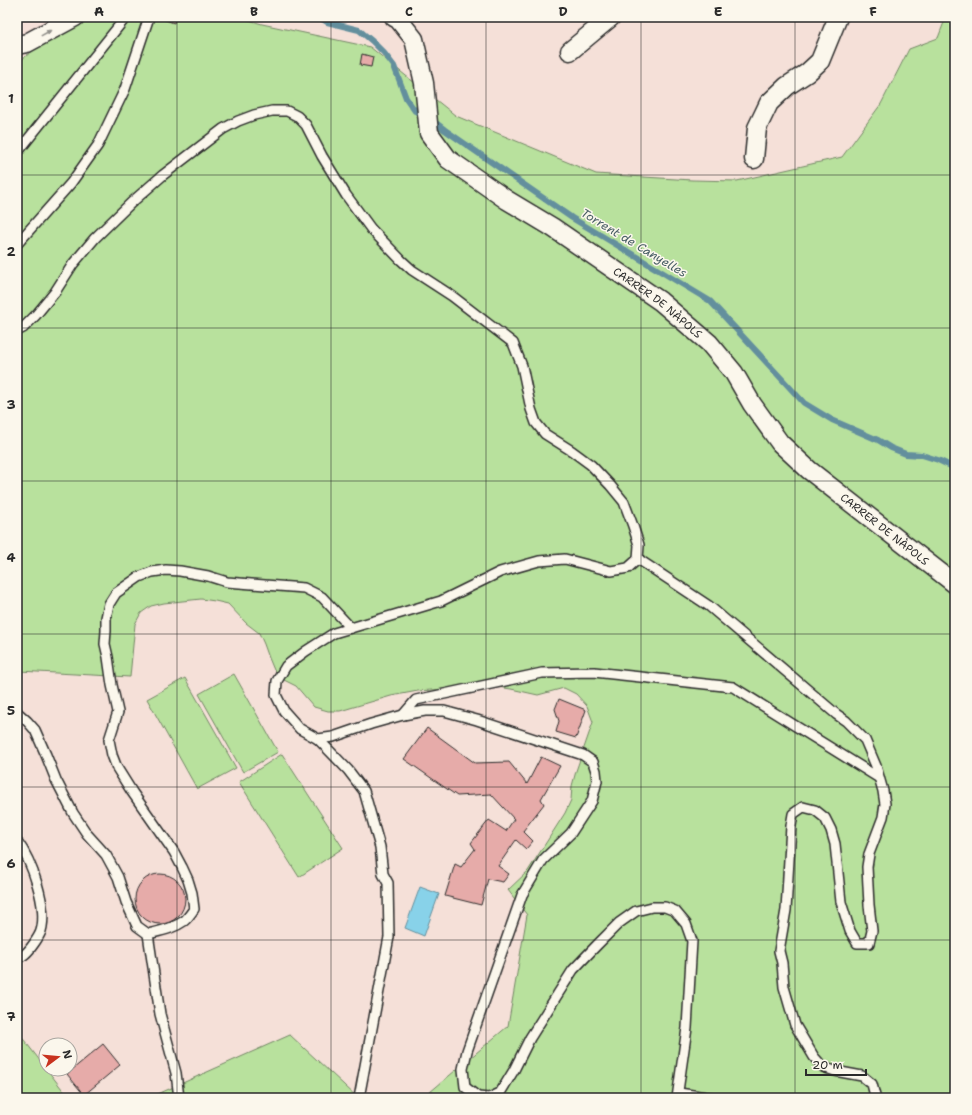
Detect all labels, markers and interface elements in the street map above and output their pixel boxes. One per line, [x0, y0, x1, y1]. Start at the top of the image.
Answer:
text: A [94, 3, 104, 20]
text: B [250, 3, 258, 20]
text: C [405, 3, 413, 20]
text: D [558, 3, 568, 20]
text: E [714, 3, 723, 20]
text: F [869, 3, 877, 20]
one-way arrow [40, 29, 52, 36]
text: 1 [8, 90, 14, 107]
water label: Torrent de Canyelles [578, 205, 690, 281]
text: 2 [6, 243, 16, 260]
street label: CARRER DE NÀPOLS [610, 264, 705, 341]
text: 3 [6, 396, 16, 413]
street label: CARRER DE NÀPOLS [837, 490, 932, 568]
text: 4 [6, 549, 16, 566]
text: 5 [7, 702, 15, 719]
text: 6 [6, 855, 16, 872]
text: 7 [6, 1008, 16, 1025]
north arrow [38, 1037, 78, 1077]
text: N [59, 1048, 76, 1061]
scale bar [806, 1051, 866, 1077]
text: 20 m [812, 1057, 843, 1073]

